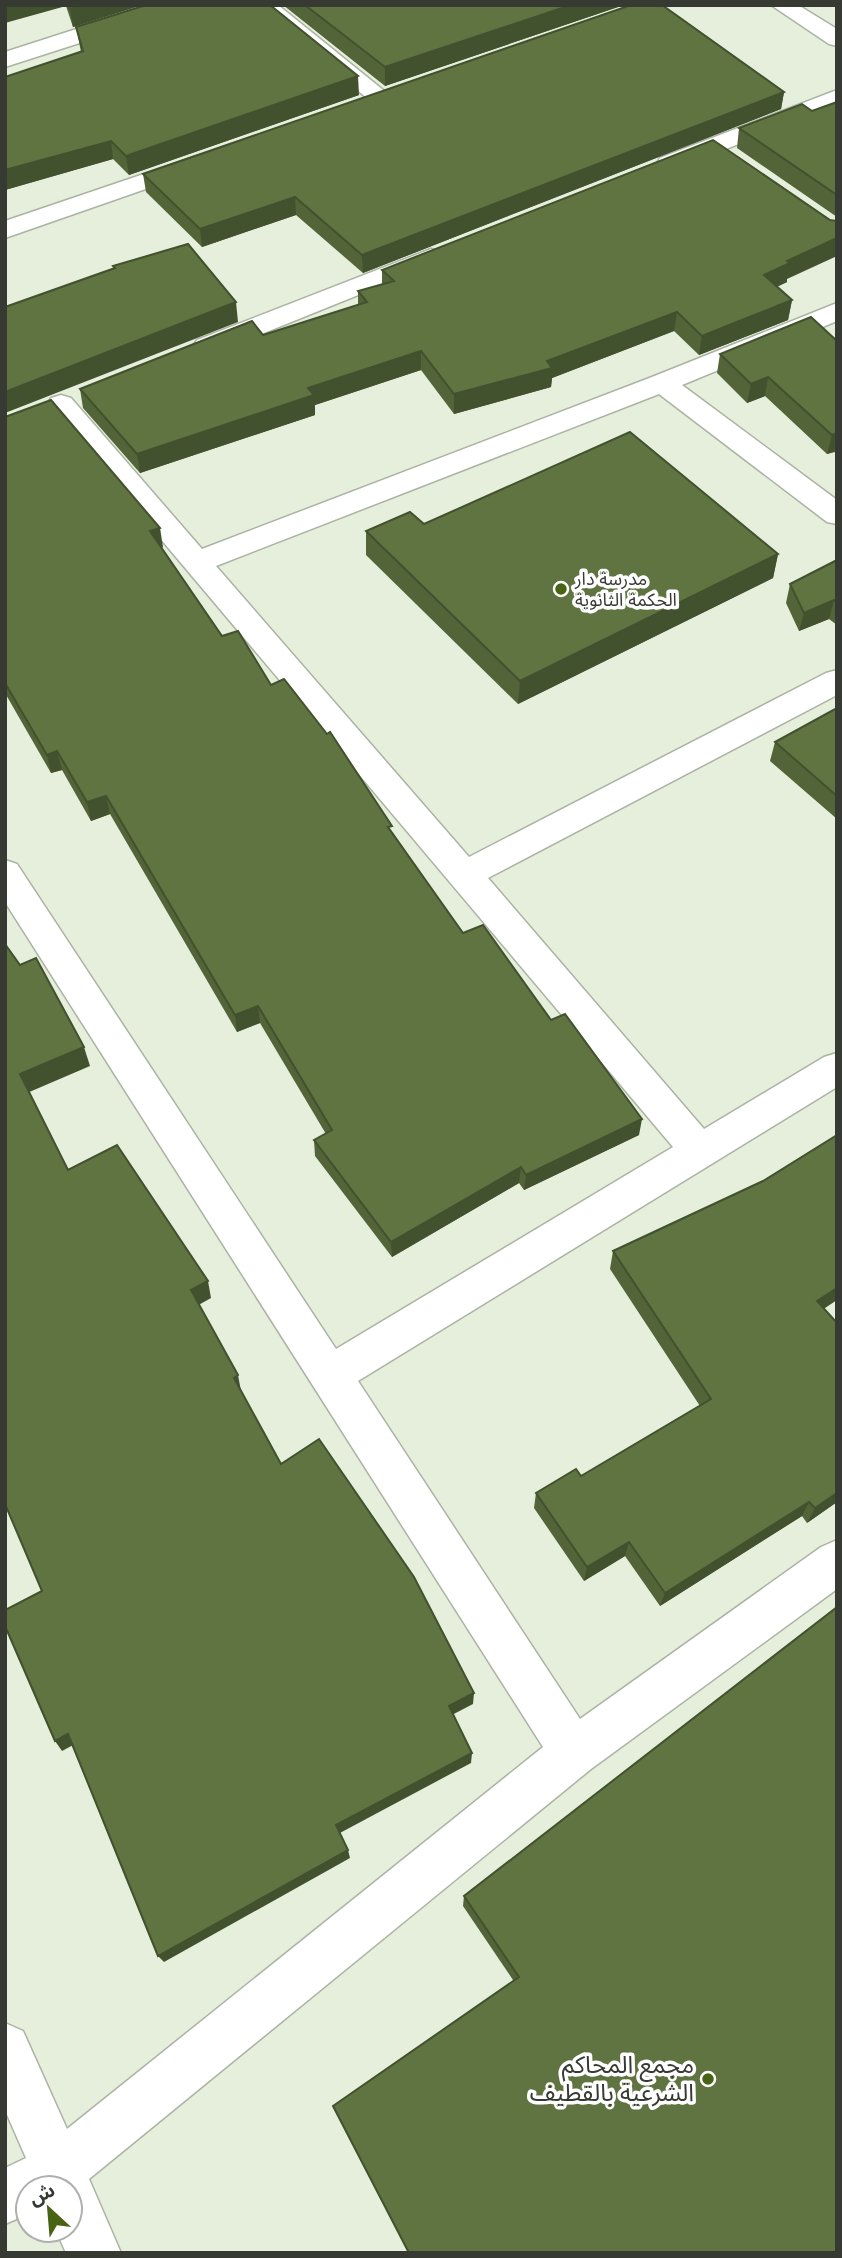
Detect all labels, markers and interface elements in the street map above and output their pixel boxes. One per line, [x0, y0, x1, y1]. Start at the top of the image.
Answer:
place label: مدرسة دار الحكمة الثانوية [574, 567, 677, 612]
marker: مدرسة دار الحكمة الثانوية [553, 581, 569, 597]
place label: مجمع المحاكم الشرعية بالقطيف [530, 2049, 694, 2108]
marker: مجمع المحاكم الشرعية بالقطيف [700, 2071, 716, 2087]
north arrow [14, 2174, 84, 2244]
text: ش [25, 2177, 59, 2211]

